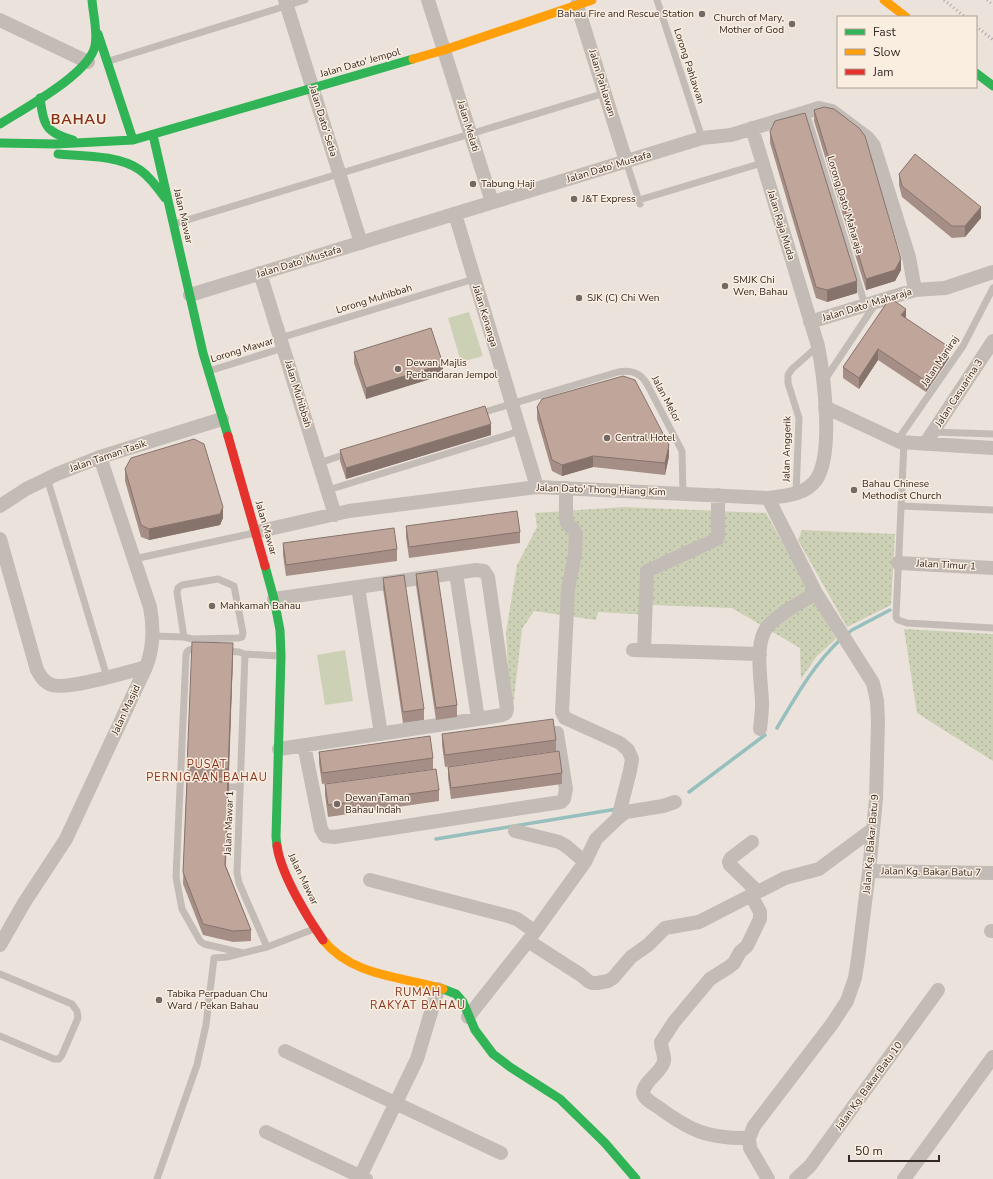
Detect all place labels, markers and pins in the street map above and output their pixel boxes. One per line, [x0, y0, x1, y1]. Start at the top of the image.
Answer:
place label: Bahau Fire and Rescue Station [557, 7, 694, 21]
marker: Bahau Fire and Rescue Station [697, 9, 707, 19]
place label: Church of Mary, Mother of God [714, 11, 784, 37]
marker: Church of Mary, Mother of God [787, 19, 797, 29]
place label: Tabung Haji [481, 177, 535, 191]
marker: Tabung Haji [468, 179, 478, 189]
place label: J&T Express [581, 192, 636, 206]
marker: J&T Express [569, 194, 579, 204]
place label: SMJK Chi Wen, Bahau [733, 273, 788, 299]
marker: SMJK Chi Wen, Bahau [720, 281, 730, 291]
place label: SJK (C) Chi Wen [587, 291, 659, 305]
marker: SJK (C) Chi Wen [574, 293, 584, 303]
place label: Dewan Majlis Perbandaran Jempol [406, 356, 498, 382]
marker: Dewan Majlis Perbandaran Jempol [393, 364, 403, 374]
place label: Central Hotel [615, 431, 675, 445]
marker: Central Hotel [602, 433, 612, 443]
place label: Bahau Chinese Methodist Church [862, 477, 941, 503]
marker: Bahau Chinese Methodist Church [849, 485, 859, 495]
place label: Mahkamah Bahau [220, 599, 301, 613]
marker: Mahkamah Bahau [207, 601, 217, 611]
place label: Dewan Taman Bahau Indah [345, 791, 410, 817]
marker: Dewan Taman Bahau Indah [332, 799, 342, 809]
place label: Tabika Perpaduan Chu Ward / Pekan Bahau [167, 987, 268, 1013]
marker: Tabika Perpaduan Chu Ward / Pekan Bahau [154, 995, 164, 1005]

